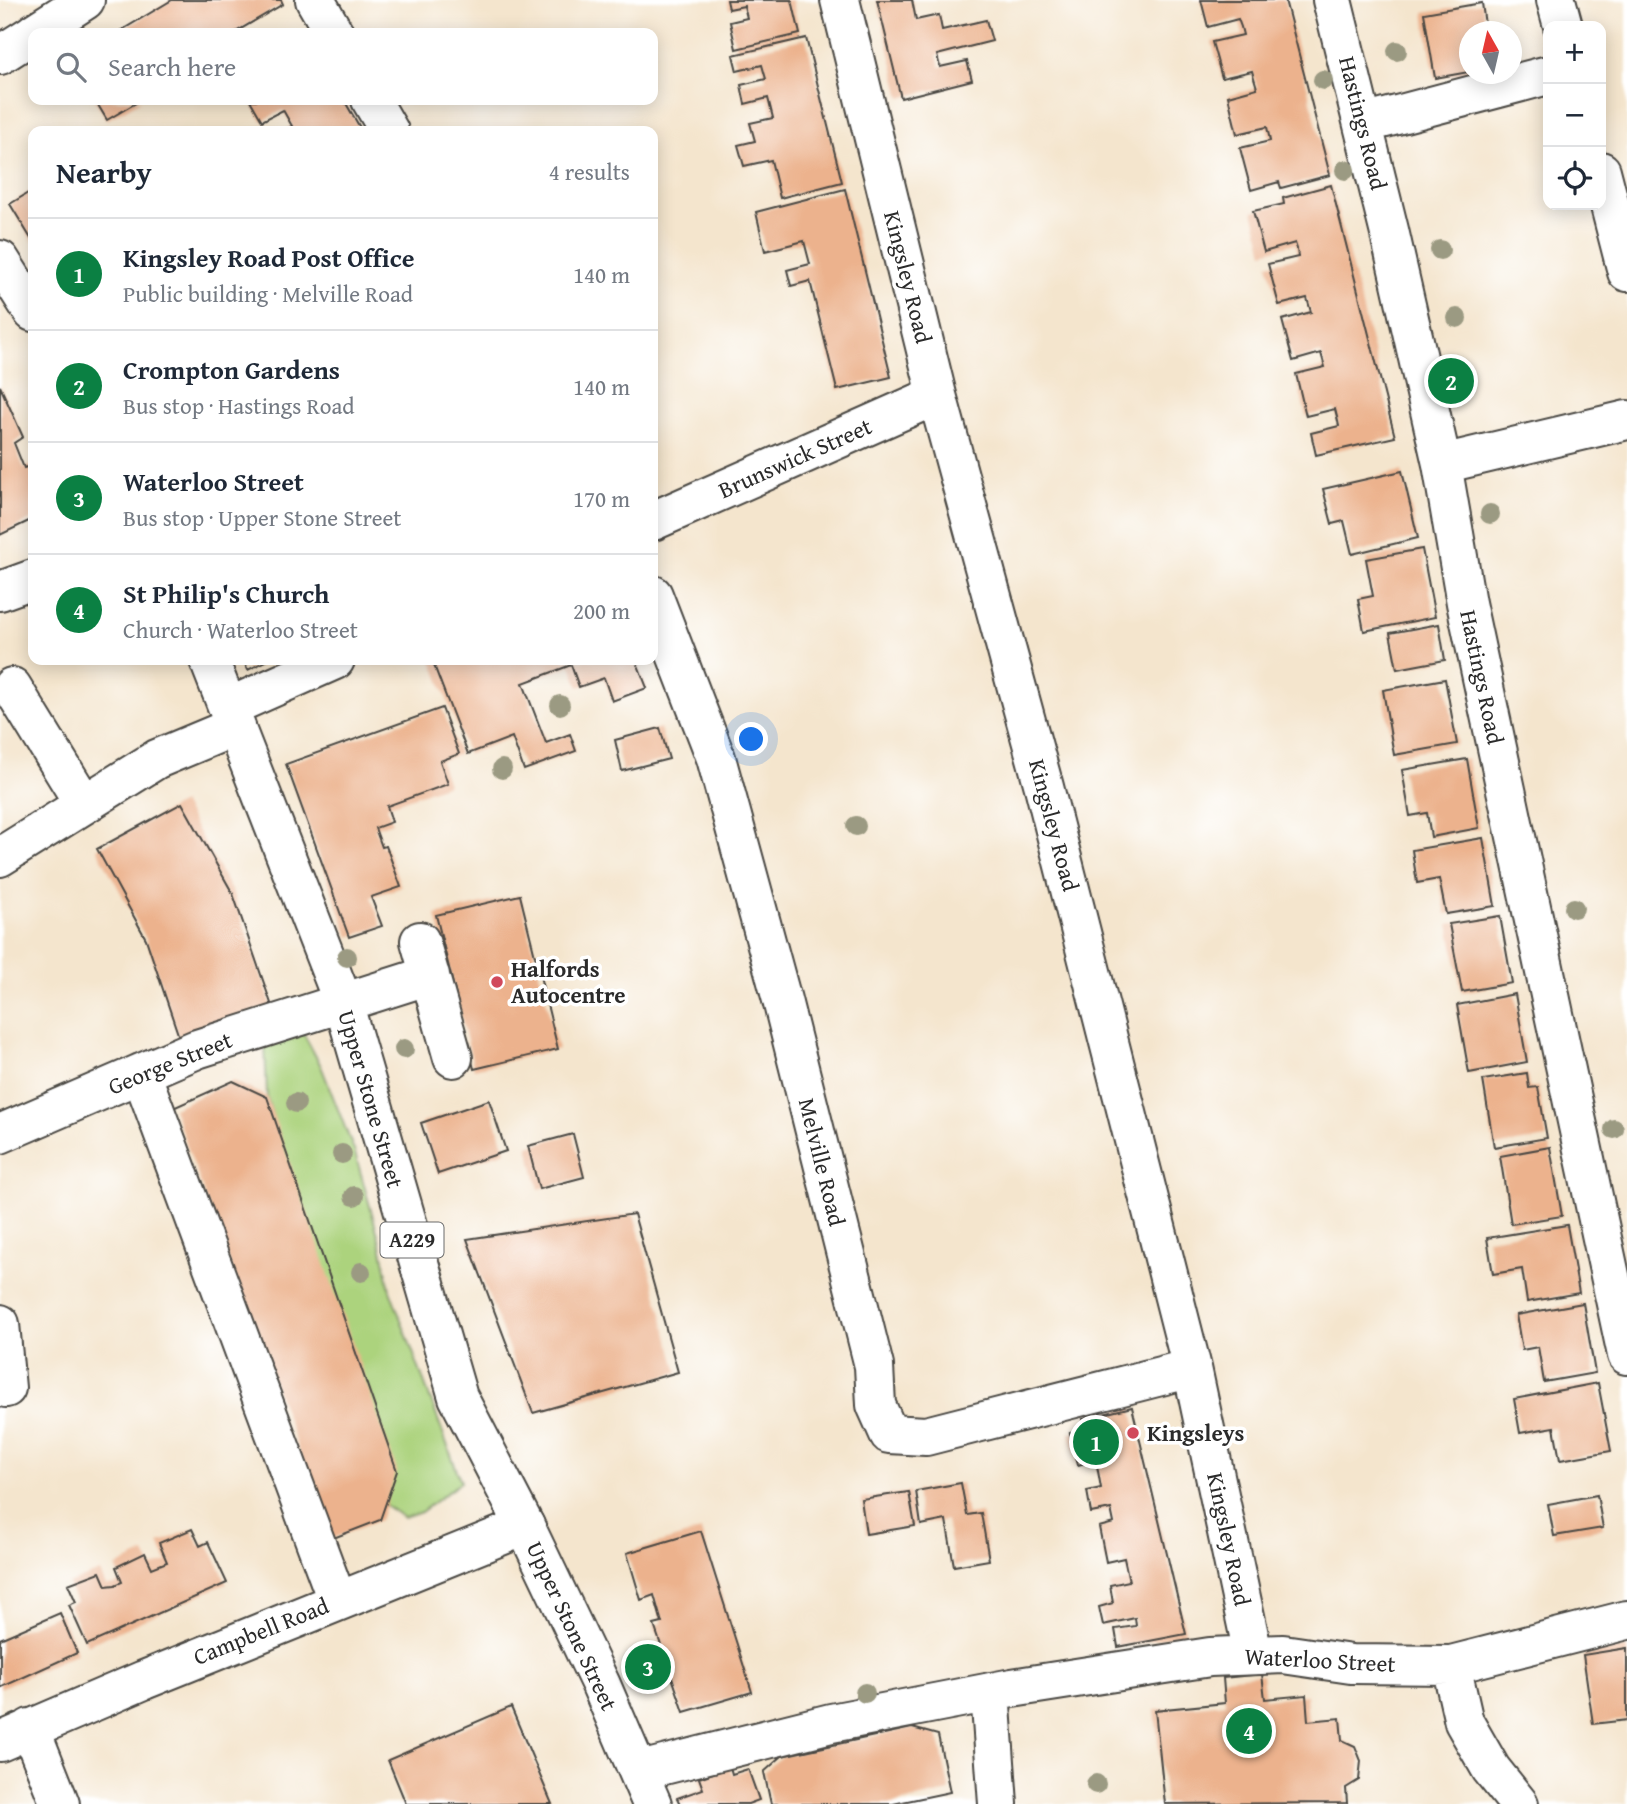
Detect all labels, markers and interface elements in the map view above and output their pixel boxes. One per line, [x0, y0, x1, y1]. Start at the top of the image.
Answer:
north arrow [1459, 21, 1522, 84]
map controls [1543, 21, 1606, 210]
button: + [1543, 21, 1606, 84]
search box [28, 28, 658, 105]
text: Search here [108, 47, 236, 86]
icon: search [52, 48, 90, 86]
street label: Hastings Road [1331, 53, 1396, 194]
button: − [1543, 84, 1606, 147]
button: locate [1543, 147, 1606, 210]
text: Nearby [56, 150, 152, 194]
text: 4 results [549, 155, 630, 188]
street label: Kingsley Road [876, 207, 941, 347]
text: Kingsley Road Post Office [123, 238, 415, 277]
text: 1 [73, 258, 85, 291]
text: 140 m [573, 258, 630, 291]
text: Public building · Melville Road [123, 277, 413, 310]
text: Crompton Gardens [123, 350, 340, 389]
pin: 2 [1428, 355, 1474, 407]
text: 2 [73, 370, 85, 403]
text: 140 m [573, 370, 630, 403]
text: Bus stop · Hastings Road [123, 389, 355, 422]
street label: Brunswick Street [713, 409, 877, 506]
text: Waterloo Street [123, 462, 304, 501]
text: 3 [73, 482, 85, 515]
text: 170 m [573, 482, 630, 515]
text: Bus stop · Upper Stone Street [123, 501, 401, 534]
text: St Philip's Church [123, 574, 329, 613]
text: 4 [73, 594, 85, 627]
text: 200 m [573, 594, 630, 627]
street label: Hastings Road [1452, 607, 1513, 748]
text: Church · Waterloo Street [123, 613, 358, 646]
your location [734, 722, 768, 756]
street label: Kingsley Road [1021, 755, 1088, 895]
place label: Halfords Autocentre [511, 952, 626, 1011]
marker: Halfords Autocentre [489, 974, 505, 990]
street label: Upper Stone Street [330, 1006, 413, 1192]
street label: George Street [103, 1023, 237, 1102]
street label: Melville Road [791, 1094, 855, 1230]
road number: A229 [380, 1222, 444, 1258]
pin: 1 [1073, 1416, 1119, 1468]
place label: Kingsleys [1147, 1416, 1244, 1449]
marker: Kingsleys [1125, 1425, 1141, 1441]
street label: Kingsley Road [1199, 1469, 1260, 1609]
street label: Upper Stone Street [519, 1536, 626, 1716]
street label: Campbell Road [188, 1588, 334, 1673]
street label: Waterloo Street [1244, 1639, 1396, 1680]
pin: 3 [625, 1641, 671, 1693]
pin: 4 [1226, 1705, 1272, 1757]

